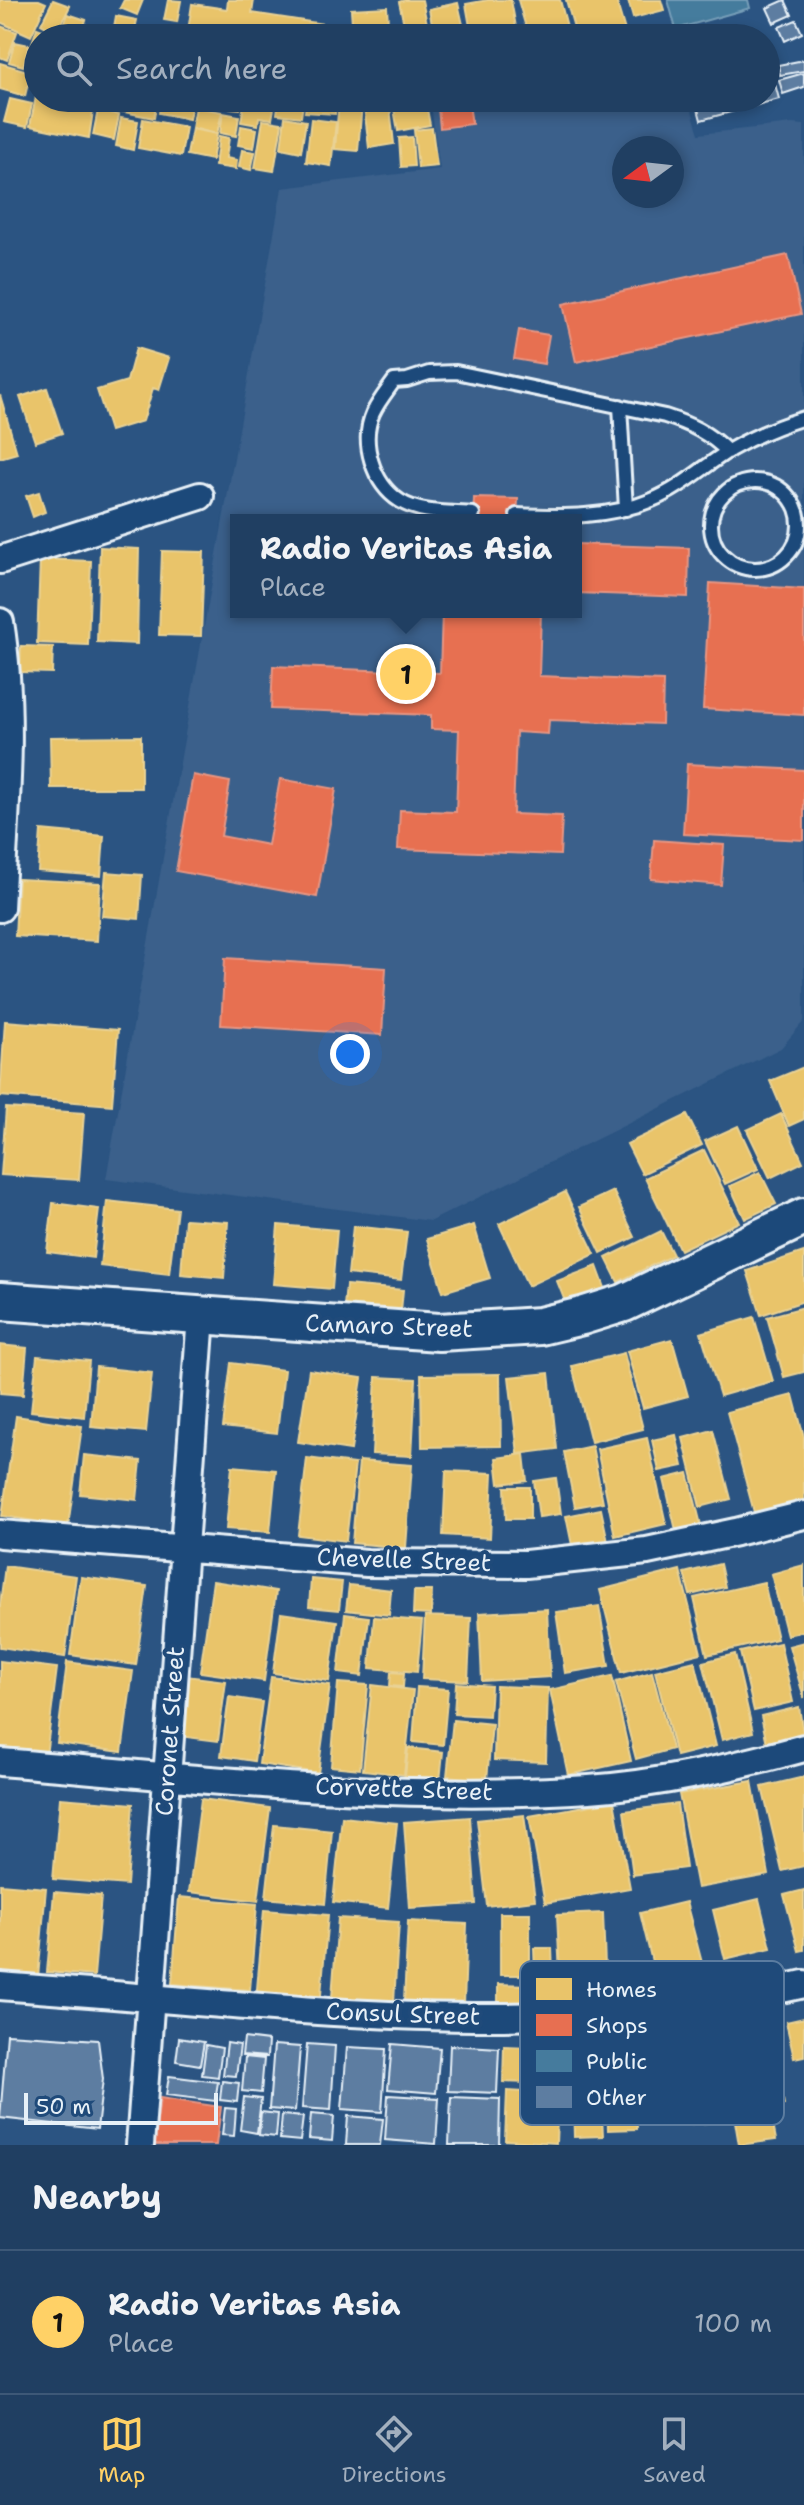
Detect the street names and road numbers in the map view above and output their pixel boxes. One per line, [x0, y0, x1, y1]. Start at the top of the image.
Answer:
street label: Camaro Street [305, 1307, 473, 1345]
street label: Chevelle Street [316, 1541, 492, 1579]
street label: Coronet Street [148, 1645, 192, 1817]
street label: Corvette Street [315, 1770, 493, 1808]
street label: Consul Street [325, 1995, 481, 2033]

